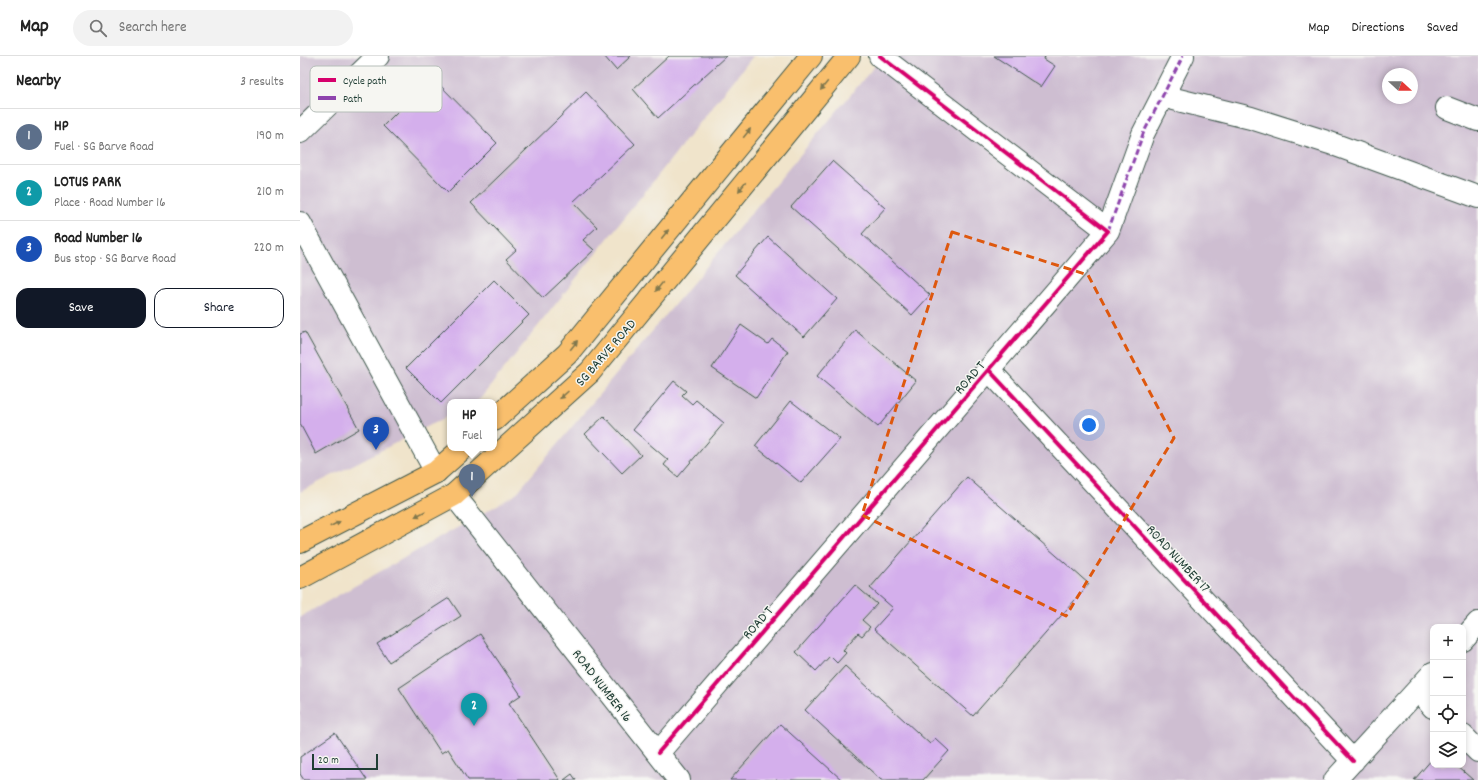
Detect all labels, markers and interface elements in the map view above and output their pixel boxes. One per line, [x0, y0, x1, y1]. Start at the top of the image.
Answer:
search box [73, 10, 353, 46]
text: Map [20, 14, 49, 41]
icon: search [87, 17, 109, 39]
text: Search here [119, 17, 187, 39]
text: Map [1308, 18, 1330, 38]
text: Directions [1352, 18, 1405, 38]
text: Saved [1427, 18, 1458, 38]
legend [310, 66, 442, 112]
north arrow [1382, 68, 1418, 104]
text: Nearby [16, 70, 60, 94]
text: 3 results [240, 73, 284, 92]
text: Cycle path [343, 74, 387, 90]
one-way arrow [819, 81, 828, 92]
text: Path [343, 92, 362, 108]
text: HP [54, 116, 69, 138]
text: 1 [28, 127, 30, 146]
text: 190 m [256, 127, 284, 146]
one-way arrow [743, 128, 752, 139]
text: Fuel · SG Barve Road [54, 138, 154, 157]
text: LOTUS PARK [54, 172, 121, 194]
one-way arrow [737, 181, 746, 192]
text: 2 [26, 183, 32, 202]
text: 210 m [256, 183, 284, 202]
text: Place · Road Number 16 [54, 194, 166, 213]
text: Road Number 16 [54, 228, 142, 250]
one-way arrow [660, 229, 669, 239]
text: 3 [26, 239, 32, 258]
text: 220 m [254, 239, 284, 258]
text: Bus stop · SG Barve Road [54, 250, 176, 269]
one-way arrow [655, 282, 664, 293]
button: Save [16, 288, 146, 328]
button: Share [154, 288, 284, 328]
street label: SG BARVE ROAD [572, 315, 641, 391]
one-way arrow [569, 340, 578, 351]
street label: ROAD T [950, 357, 991, 399]
one-way arrow [559, 391, 570, 400]
popup [447, 399, 497, 451]
text: HP [462, 405, 476, 427]
your location [1079, 415, 1099, 435]
pin: 3 [363, 417, 389, 450]
text: Fuel [462, 427, 482, 446]
pin: 1 [459, 464, 485, 497]
one-way arrow [414, 510, 425, 517]
one-way arrow [329, 521, 340, 528]
street label: ROAD NUMBER 17 [1141, 521, 1214, 598]
street label: ROAD T [738, 602, 779, 644]
map controls [1430, 624, 1466, 768]
button: + [1430, 624, 1466, 660]
street label: ROAD NUMBER 16 [567, 646, 636, 727]
button: − [1430, 660, 1466, 696]
pin: 2 [461, 693, 487, 726]
button: locate [1430, 696, 1466, 732]
button: layers [1430, 732, 1466, 768]
scale bar [312, 752, 378, 771]
text: 20 m [318, 753, 339, 769]

